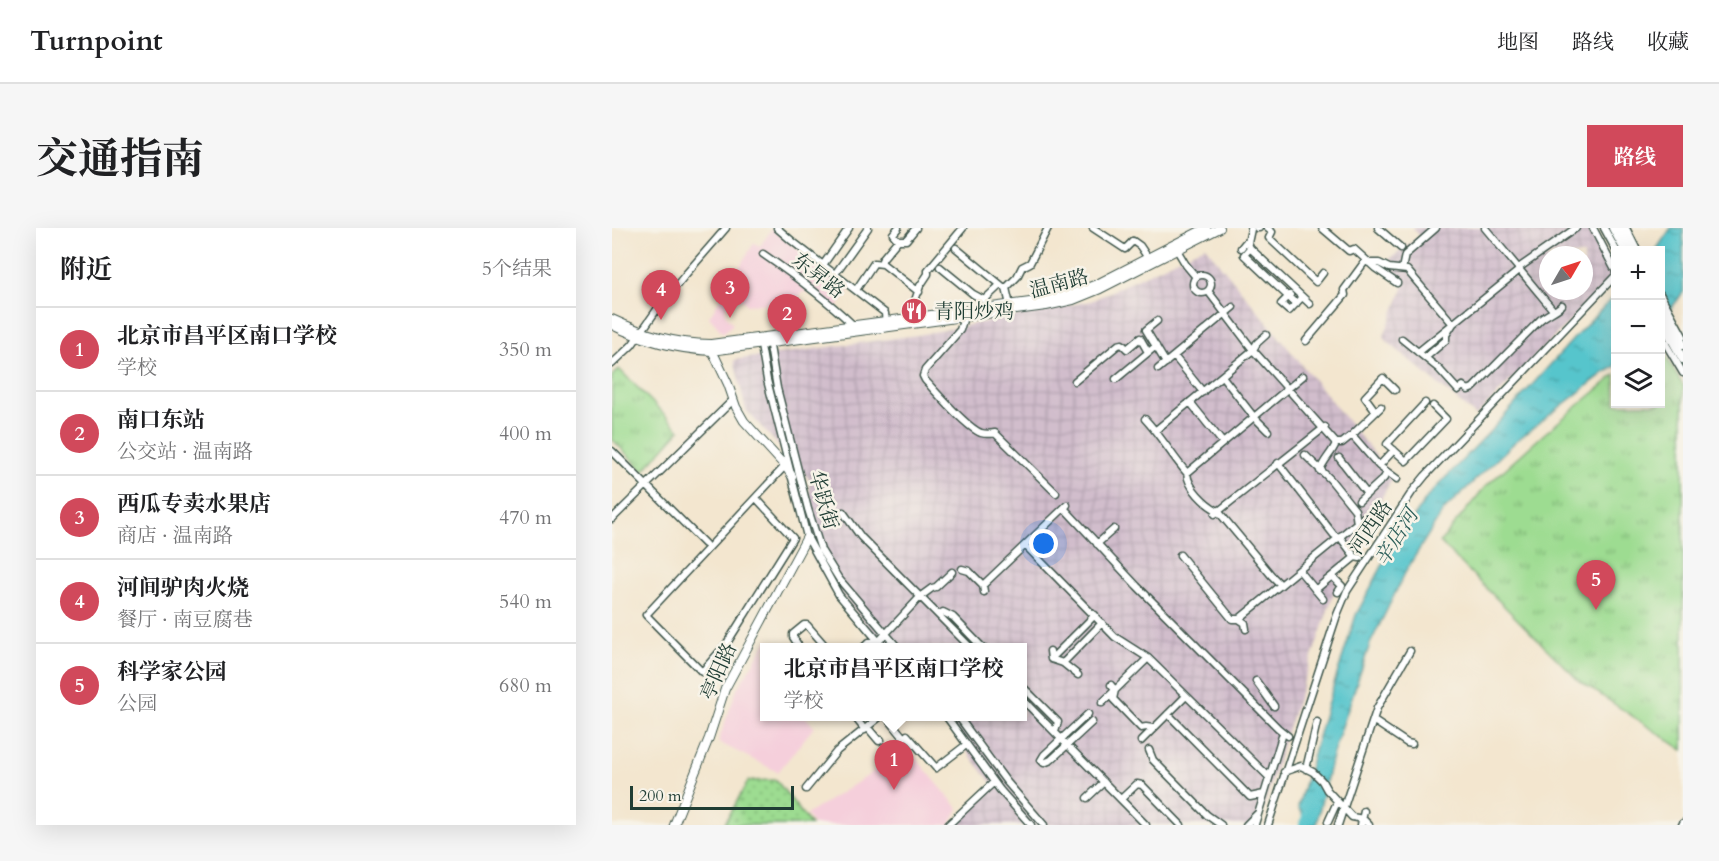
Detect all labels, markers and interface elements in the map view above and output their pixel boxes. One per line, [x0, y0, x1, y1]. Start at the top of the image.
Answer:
text: Turnpoint [30, 22, 163, 60]
text: 地图 [1497, 28, 1539, 57]
text: 路线 [1572, 28, 1614, 57]
text: 收藏 [1647, 28, 1689, 57]
button: 路线 [1587, 125, 1683, 187]
text: 交通指南 [36, 131, 204, 188]
street label: 东昇路 [787, 246, 851, 305]
north arrow [1539, 246, 1593, 300]
map controls [1611, 246, 1665, 408]
button: + [1611, 246, 1665, 300]
text: 附近 [60, 252, 112, 287]
text: 5个结果 [482, 255, 552, 282]
street label: 温南路 [1027, 263, 1092, 304]
pin: 3 [710, 268, 750, 318]
pin: 4 [641, 270, 680, 320]
pin: 2 [768, 294, 807, 344]
restaurant icon: 青阳炒鸡 [899, 296, 929, 326]
place label: 青阳炒鸡 [934, 298, 1014, 325]
button: − [1611, 300, 1665, 354]
text: 北京市昌平区南口学校 [117, 321, 337, 351]
text: 1 [74, 336, 85, 363]
text: 350 m [499, 336, 552, 363]
text: 学校 [117, 354, 157, 381]
button: layers [1611, 354, 1665, 408]
text: 南口东站 [117, 405, 205, 435]
text: 2 [74, 420, 85, 447]
text: 400 m [499, 420, 552, 447]
text: 公交站 · 温南路 [117, 438, 253, 465]
street label: 华跃街 [802, 468, 845, 533]
text: 西瓜专卖水果店 [117, 489, 271, 519]
street label: 河西路 [1342, 495, 1398, 560]
water label: 辛店河 [1367, 499, 1428, 572]
text: 3 [74, 504, 85, 531]
text: 470 m [499, 504, 552, 531]
text: 商店 · 温南路 [117, 522, 233, 549]
your location [1029, 529, 1058, 558]
pin: 5 [1576, 560, 1616, 610]
text: 河间驴肉火烧 [117, 573, 249, 603]
text: 4 [74, 588, 85, 615]
text: 540 m [499, 588, 552, 615]
text: 餐厅 · 南豆腐巷 [117, 606, 253, 633]
street label: 亭阳路 [694, 638, 743, 704]
popup [760, 643, 1027, 721]
text: 北京市昌平区南口学校 [783, 654, 1004, 684]
text: 科学家公园 [117, 657, 227, 687]
text: 5 [74, 672, 85, 699]
text: 680 m [499, 672, 552, 699]
text: 学校 [783, 687, 823, 714]
text: 公园 [117, 690, 157, 717]
pin: 1 [874, 740, 914, 790]
scale bar [630, 783, 794, 810]
text: 200 m [639, 785, 681, 807]

